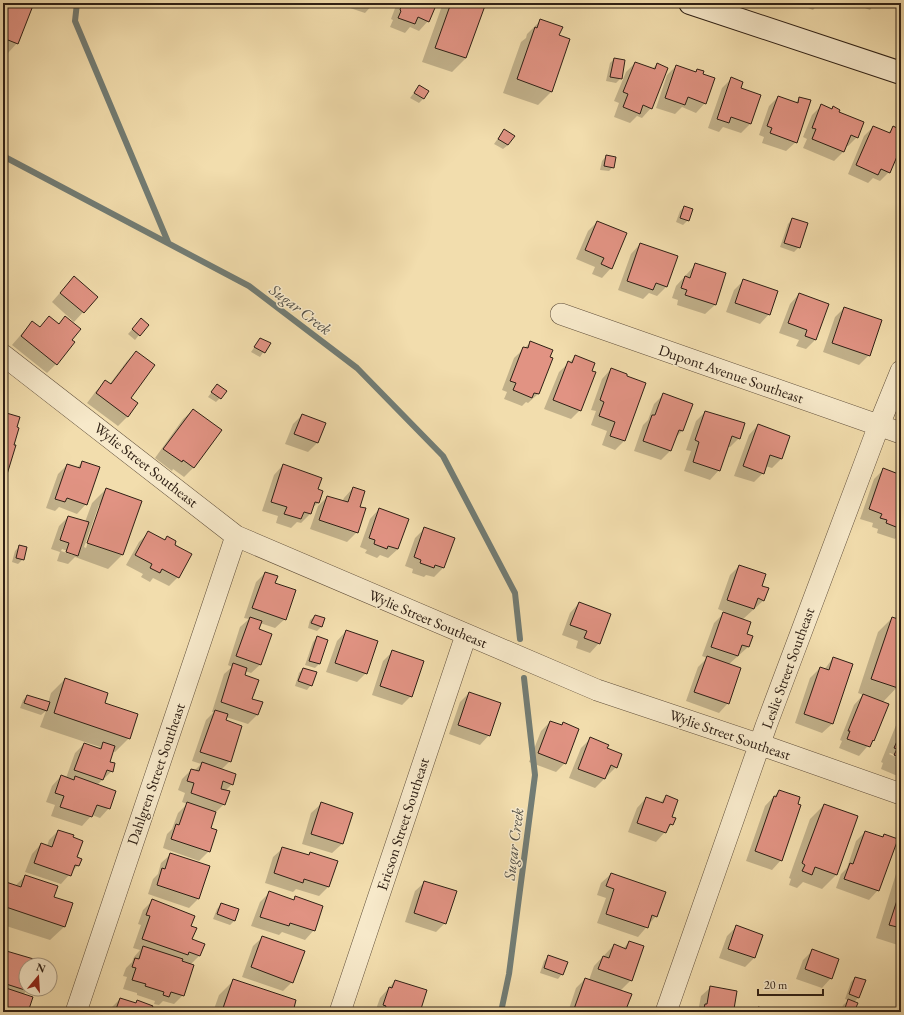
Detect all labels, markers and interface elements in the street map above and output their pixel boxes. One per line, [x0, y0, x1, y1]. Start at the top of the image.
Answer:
water label: Sugar Creek [265, 279, 337, 340]
street label: Dupont Avenue Southeast [656, 340, 806, 407]
street label: Wylie Street Southeast [90, 418, 202, 511]
street label: Wylie Street Southeast [366, 585, 491, 652]
street label: Leslie Street Southeast [757, 604, 818, 731]
street label: Dahlgren Street Southeast [122, 700, 189, 847]
street label: Wylie Street Southeast [667, 705, 794, 764]
street label: Ericson Street Southeast [372, 755, 433, 893]
water label: Sugar Creek [499, 806, 528, 882]
north arrow [18, 957, 58, 997]
text: N [35, 959, 48, 976]
scale bar [758, 971, 823, 997]
text: 20 m [764, 977, 788, 993]

